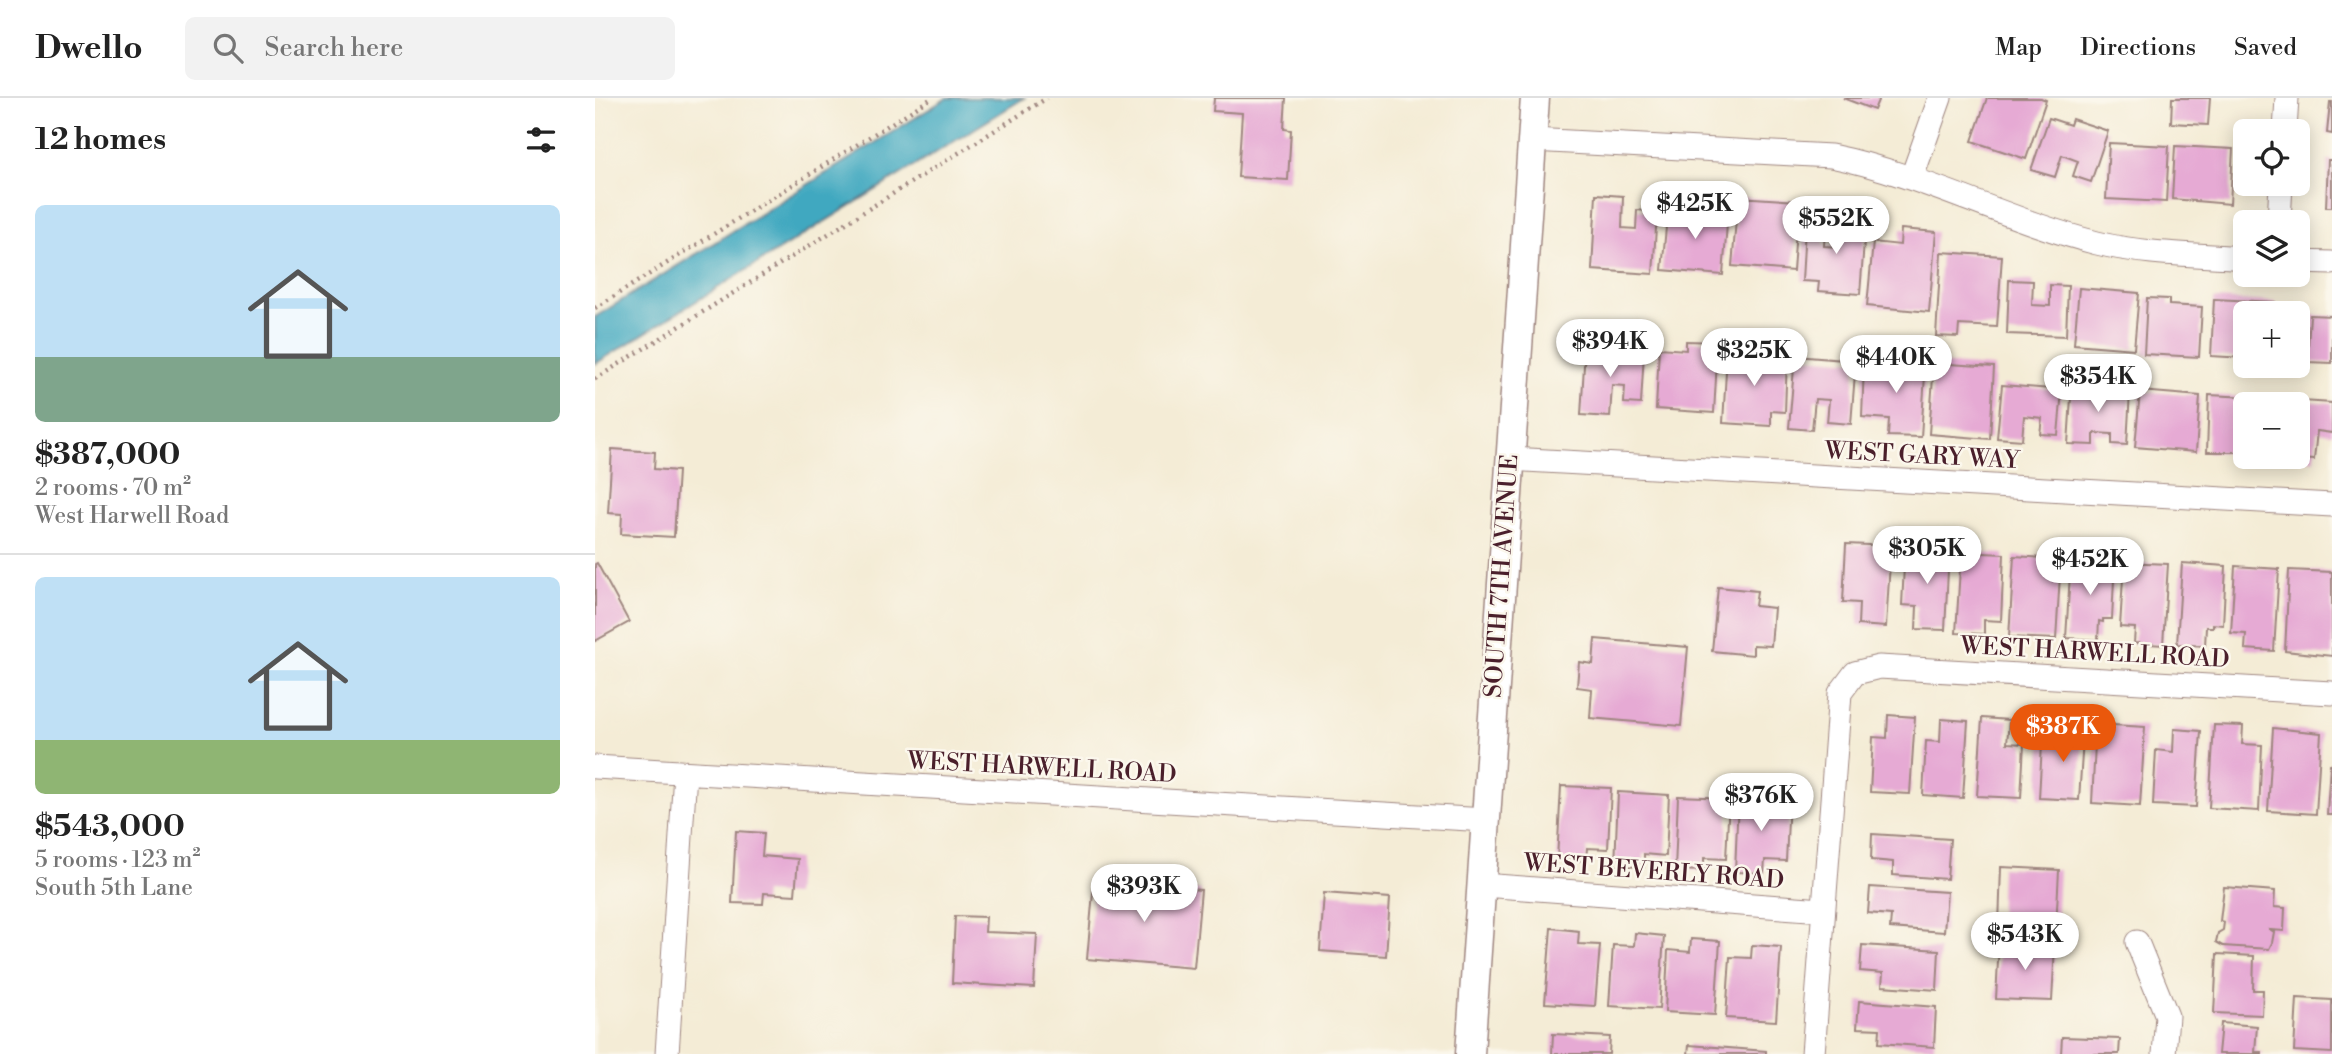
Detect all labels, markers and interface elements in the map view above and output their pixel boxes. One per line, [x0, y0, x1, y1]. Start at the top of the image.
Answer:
search box [185, 17, 675, 80]
text: Dwello [35, 28, 143, 69]
icon: search [209, 29, 247, 67]
text: Search here [265, 32, 403, 64]
text: Map [1995, 33, 2042, 63]
text: Directions [2080, 33, 2196, 63]
text: Saved [2234, 33, 2297, 63]
map controls [2233, 119, 2310, 469]
button: locate [2233, 119, 2310, 196]
text: 12 homes [35, 121, 166, 159]
icon: filters [522, 121, 560, 159]
pin: $425K [1646, 181, 1744, 241]
text: $425K [1657, 190, 1733, 218]
pin: $552K [1787, 197, 1885, 256]
text: $552K [1798, 205, 1874, 233]
button: layers [2233, 210, 2310, 287]
icon: home [235, 251, 361, 377]
button: + [2233, 301, 2310, 378]
pin: $394K [1561, 320, 1659, 379]
text: $394K [1572, 328, 1648, 356]
pin: $325K [1705, 328, 1803, 388]
pin: $440K [1847, 336, 1945, 395]
text: $325K [1717, 337, 1791, 365]
text: $440K [1856, 344, 1936, 372]
pin: $354K [2049, 354, 2147, 414]
text: $354K [2060, 363, 2136, 391]
button: − [2233, 392, 2310, 469]
text: $387,000 [35, 436, 180, 474]
street label: WEST GARY WAY [1823, 436, 2021, 476]
street label: SOUTH 7TH AVENUE [1479, 453, 1525, 699]
text: 2 rooms · 70 m² [35, 474, 191, 502]
text: West Harwell Road [35, 502, 229, 530]
pin: $305K [1878, 526, 1976, 586]
text: $305K [1888, 535, 1966, 563]
pin: $452K [2041, 538, 2139, 597]
text: $452K [2052, 546, 2128, 574]
icon: home [235, 623, 361, 749]
street label: WEST HARWELL ROAD [1959, 631, 2230, 675]
pin: $387K [2014, 704, 2112, 764]
text: $387K [2026, 713, 2100, 741]
street label: WEST HARWELL ROAD [906, 746, 1177, 790]
pin: $376K [1712, 774, 1810, 833]
text: $376K [1725, 782, 1797, 810]
text: $543,000 [35, 808, 185, 846]
text: 5 rooms · 123 m² [35, 846, 201, 874]
street label: WEST BEVERLY ROAD [1522, 848, 1785, 896]
pin: $393K [1095, 864, 1193, 924]
text: $393K [1107, 873, 1181, 901]
text: South 5th Lane [35, 874, 193, 902]
pin: $543K [1976, 912, 2074, 972]
text: $543K [1987, 921, 2063, 949]

